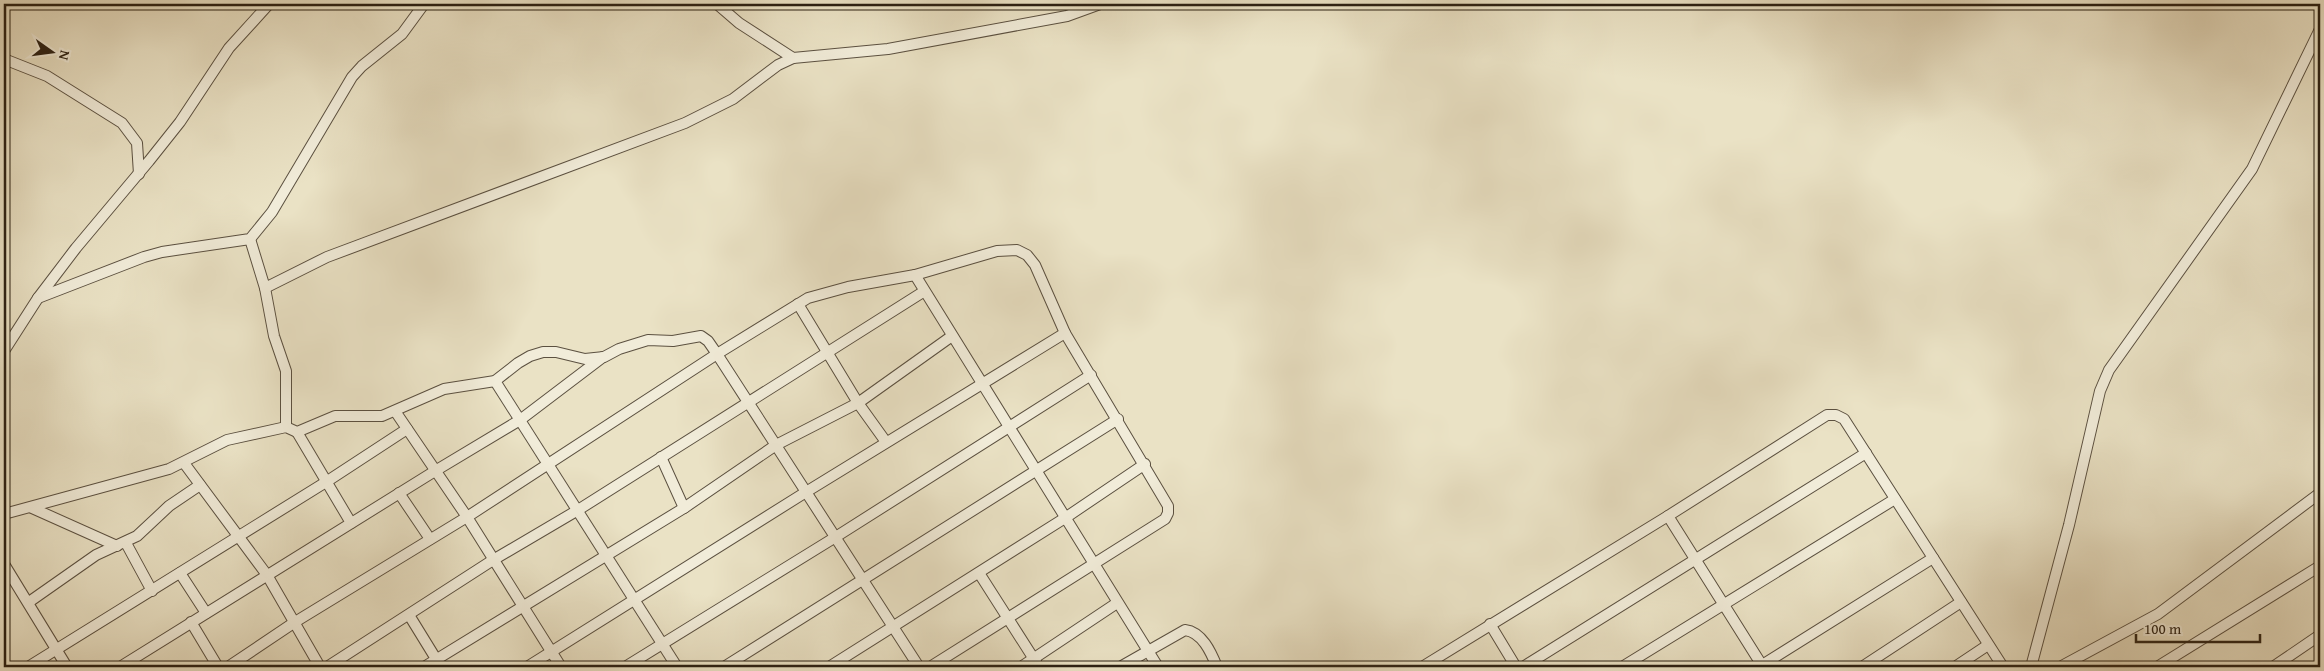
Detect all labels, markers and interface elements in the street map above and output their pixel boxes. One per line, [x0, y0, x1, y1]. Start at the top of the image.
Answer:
north arrow [28, 28, 78, 78]
text: N [54, 48, 75, 63]
scale bar [2136, 611, 2260, 643]
text: 100 m [2144, 618, 2182, 639]

